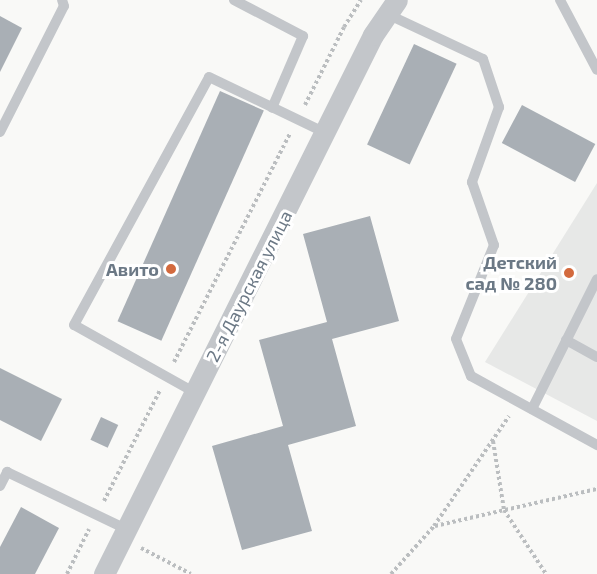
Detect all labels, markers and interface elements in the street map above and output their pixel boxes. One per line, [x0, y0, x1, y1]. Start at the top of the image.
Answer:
street label: 2-я Даурская улица [201, 207, 297, 365]
place label: Детский сад № 280 [465, 252, 557, 294]
place label: Авито [106, 258, 159, 280]
marker: Авито [164, 262, 178, 276]
marker: Детский сад № 280 [562, 266, 576, 280]

